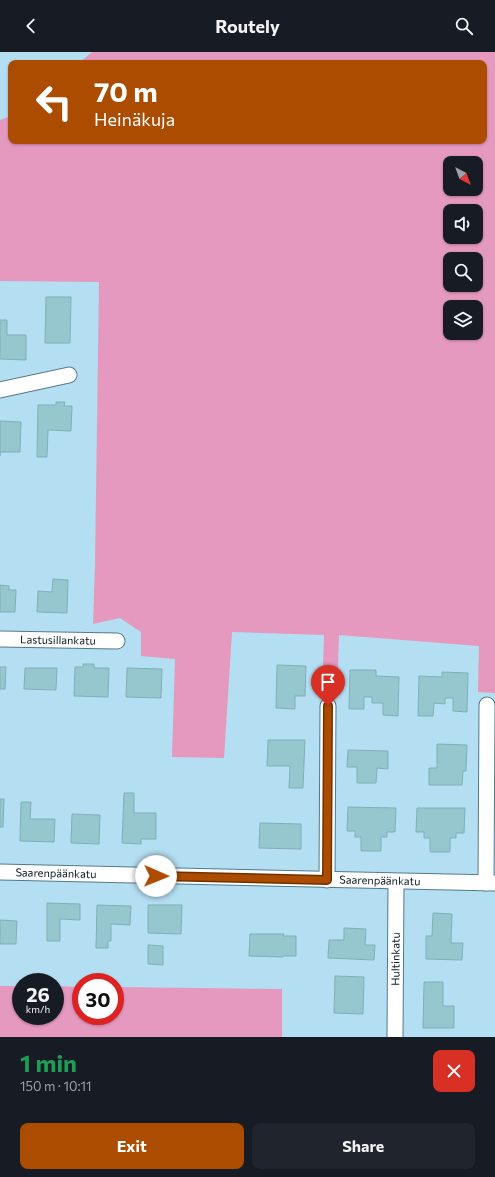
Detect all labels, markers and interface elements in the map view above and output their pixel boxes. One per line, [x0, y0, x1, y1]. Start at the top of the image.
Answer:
icon: back [20, 15, 42, 37]
text: Routely [215, 15, 280, 37]
icon: search [453, 15, 475, 37]
text: 70 m [94, 74, 158, 108]
icon: left [28, 76, 80, 128]
text: Heinäkuja [94, 108, 175, 130]
north arrow [443, 156, 483, 196]
map controls [443, 156, 483, 340]
button: sound [443, 204, 483, 244]
button: search [443, 252, 483, 292]
button: layers [443, 300, 483, 340]
street label: Lastusillankatu [20, 632, 96, 647]
pin [311, 665, 345, 706]
icon: arrive [317, 671, 339, 693]
position arrow [135, 855, 177, 897]
street label: Saarenpäänkatu [15, 865, 97, 880]
street label: Saarenpäänkatu [339, 873, 421, 887]
street label: Hultinkatu [388, 932, 402, 986]
speed limit sign: 30 [72, 973, 124, 1025]
text: 26 [26, 982, 50, 1006]
text: km/h [26, 1003, 50, 1015]
text: 1 min [20, 1048, 77, 1077]
button: close [433, 1050, 475, 1092]
text: 150 m · 10:11 [20, 1078, 92, 1094]
button: Exit [20, 1123, 244, 1169]
button: Share [252, 1123, 475, 1169]

